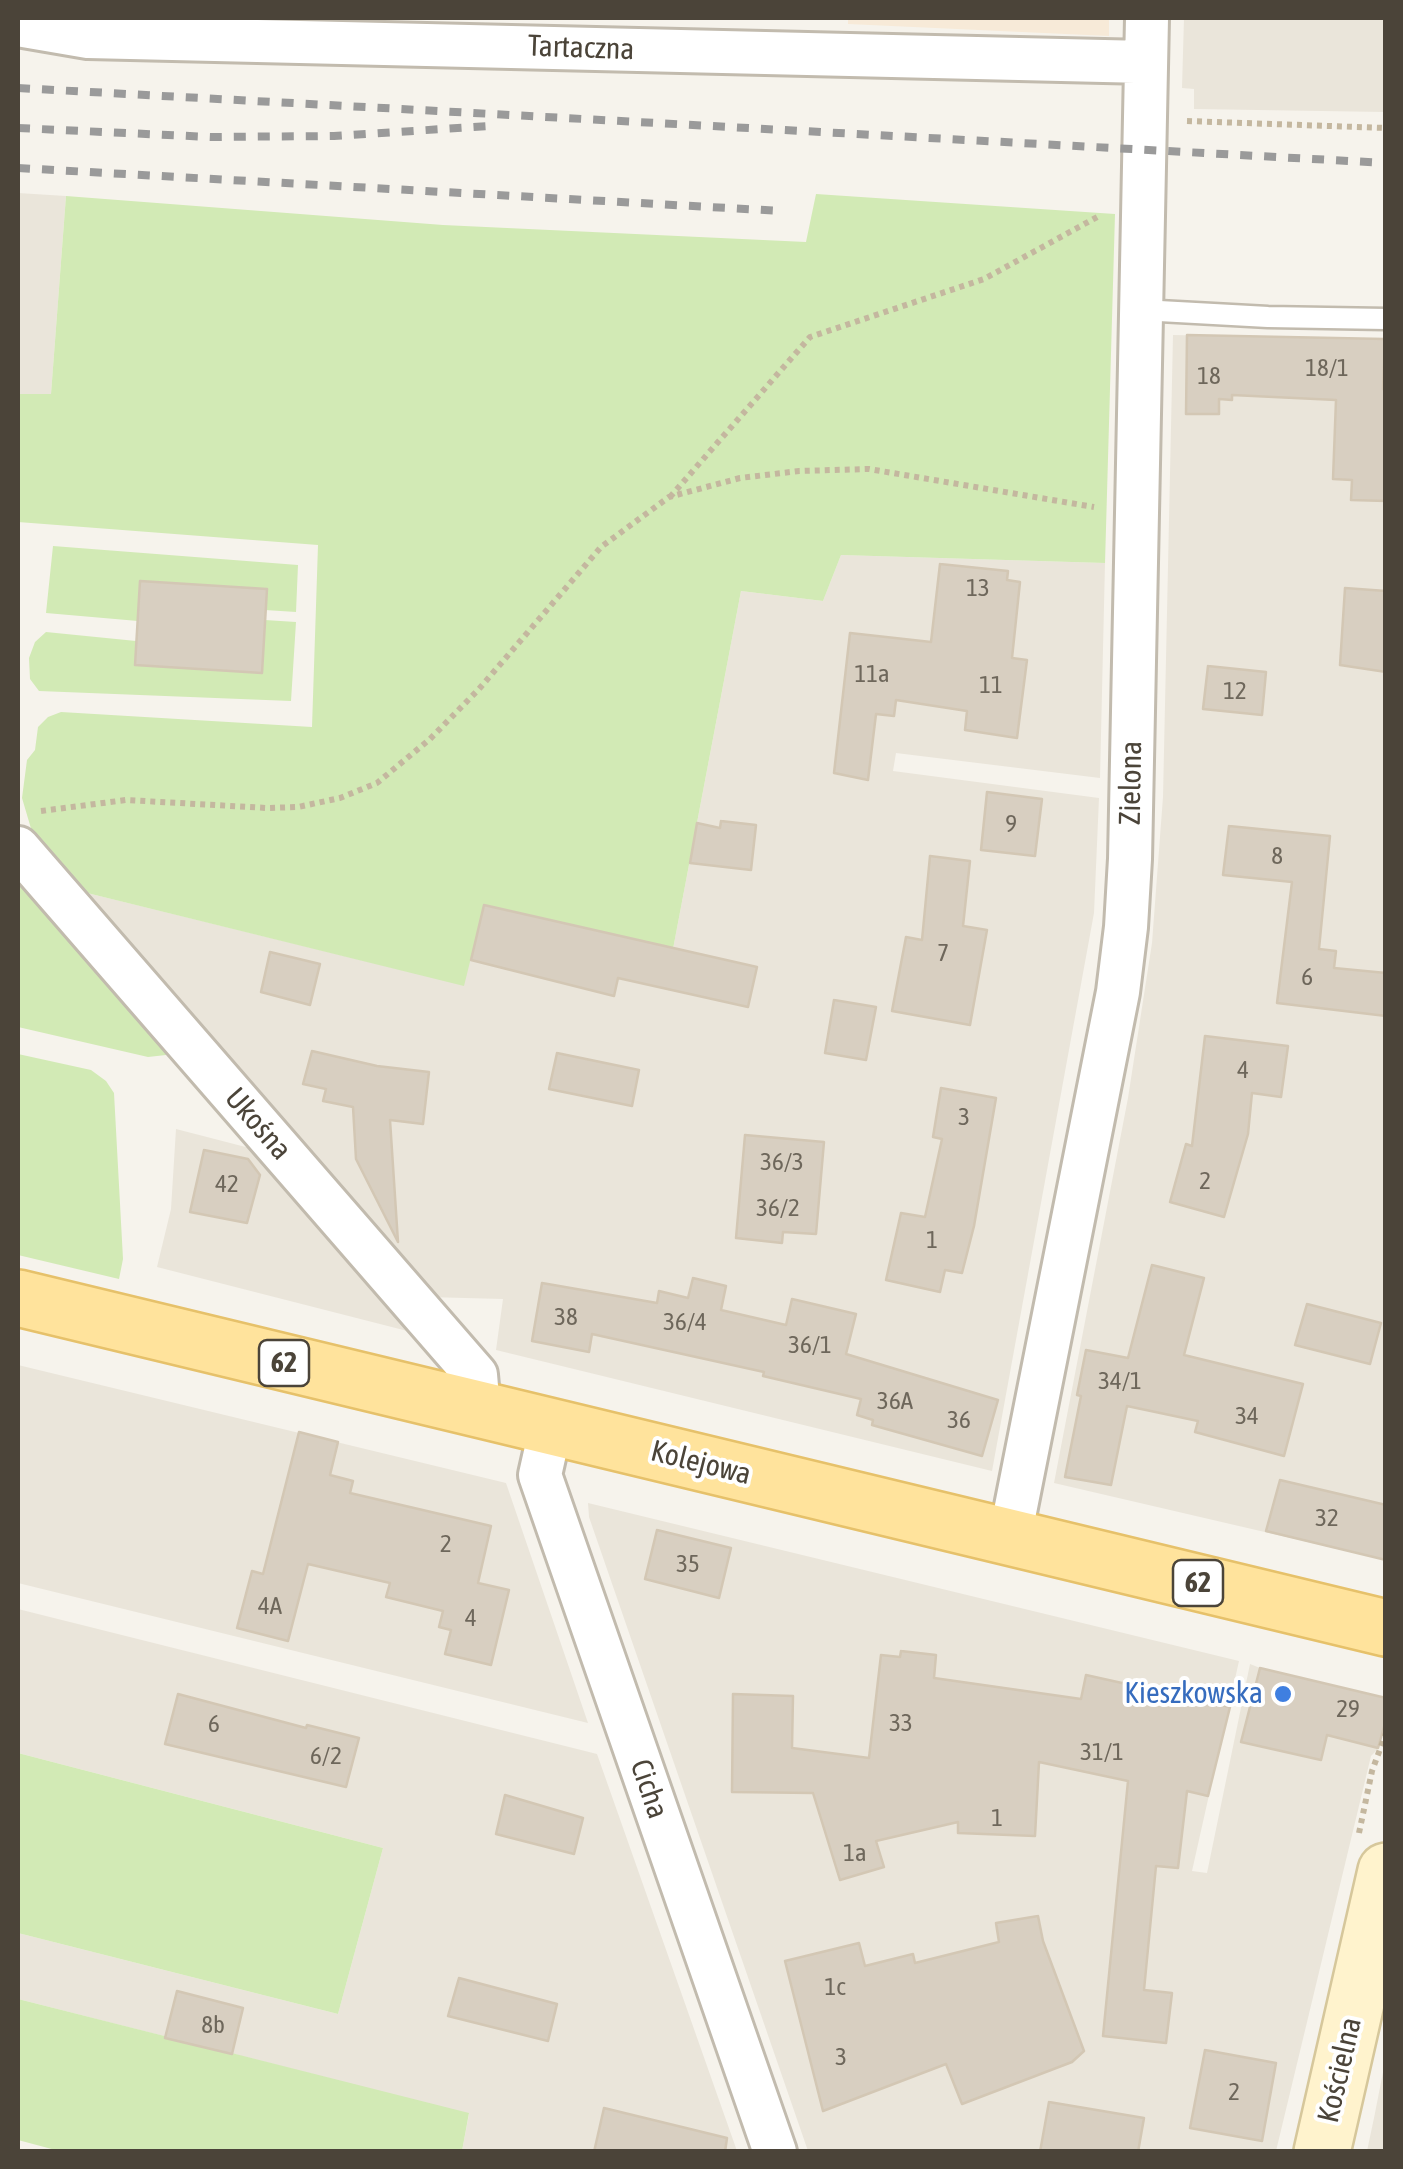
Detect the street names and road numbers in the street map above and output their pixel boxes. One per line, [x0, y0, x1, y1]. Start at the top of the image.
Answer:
street label: Tartaczna [527, 28, 635, 68]
street label: Zielona [1112, 741, 1150, 825]
street label: Ukośna [217, 1081, 299, 1167]
road number: 62 [259, 1340, 309, 1386]
street label: Kolejowa [647, 1433, 755, 1493]
road number: 62 [1173, 1560, 1223, 1606]
street label: Cicha [622, 1755, 676, 1823]
street label: Kościelna [1310, 2014, 1370, 2126]

